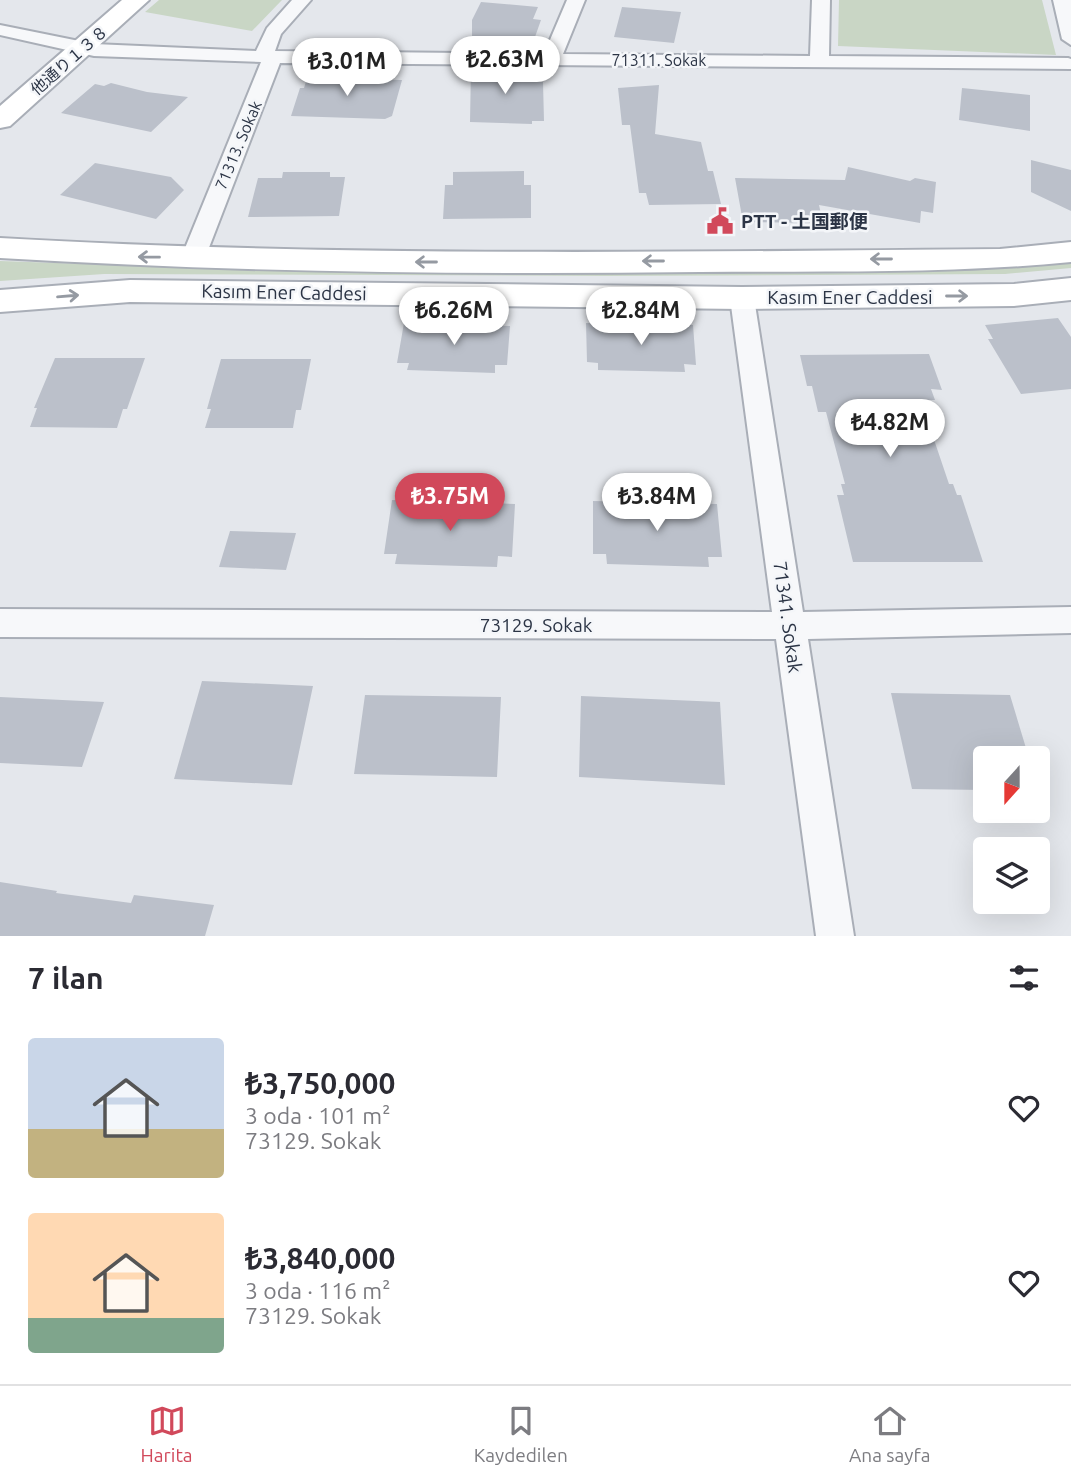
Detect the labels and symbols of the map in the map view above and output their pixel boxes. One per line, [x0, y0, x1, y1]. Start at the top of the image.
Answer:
street label: 他通り１３８ [27, 22, 111, 98]
pin: ₺2.63M [448, 36, 562, 96]
pin: ₺3.01M [290, 38, 404, 98]
street label: 71311. Sokak [612, 51, 706, 69]
street label: 71313. Sokak [211, 98, 265, 192]
public building icon: PTT - 土国郵便 [705, 206, 735, 236]
place label: PTT - 土国郵便 [741, 210, 868, 232]
one-way arrow [138, 251, 161, 264]
one-way arrow [869, 253, 892, 266]
one-way arrow [642, 254, 665, 268]
one-way arrow [414, 255, 437, 269]
street label: Kasım Ener Caddesi [201, 280, 367, 304]
street label: Kasım Ener Caddesi [767, 286, 933, 308]
pin: ₺6.26M [397, 288, 511, 347]
pin: ₺2.84M [584, 288, 698, 347]
one-way arrow [56, 289, 79, 302]
one-way arrow [945, 289, 968, 303]
pin: ₺4.82M [833, 400, 947, 459]
pin: ₺3.75M [393, 474, 507, 533]
pin: ₺3.84M [600, 474, 714, 533]
street label: 71341. Sokak [769, 560, 807, 675]
street label: 73129. Sokak [480, 614, 593, 636]
north arrow [973, 746, 1050, 822]

